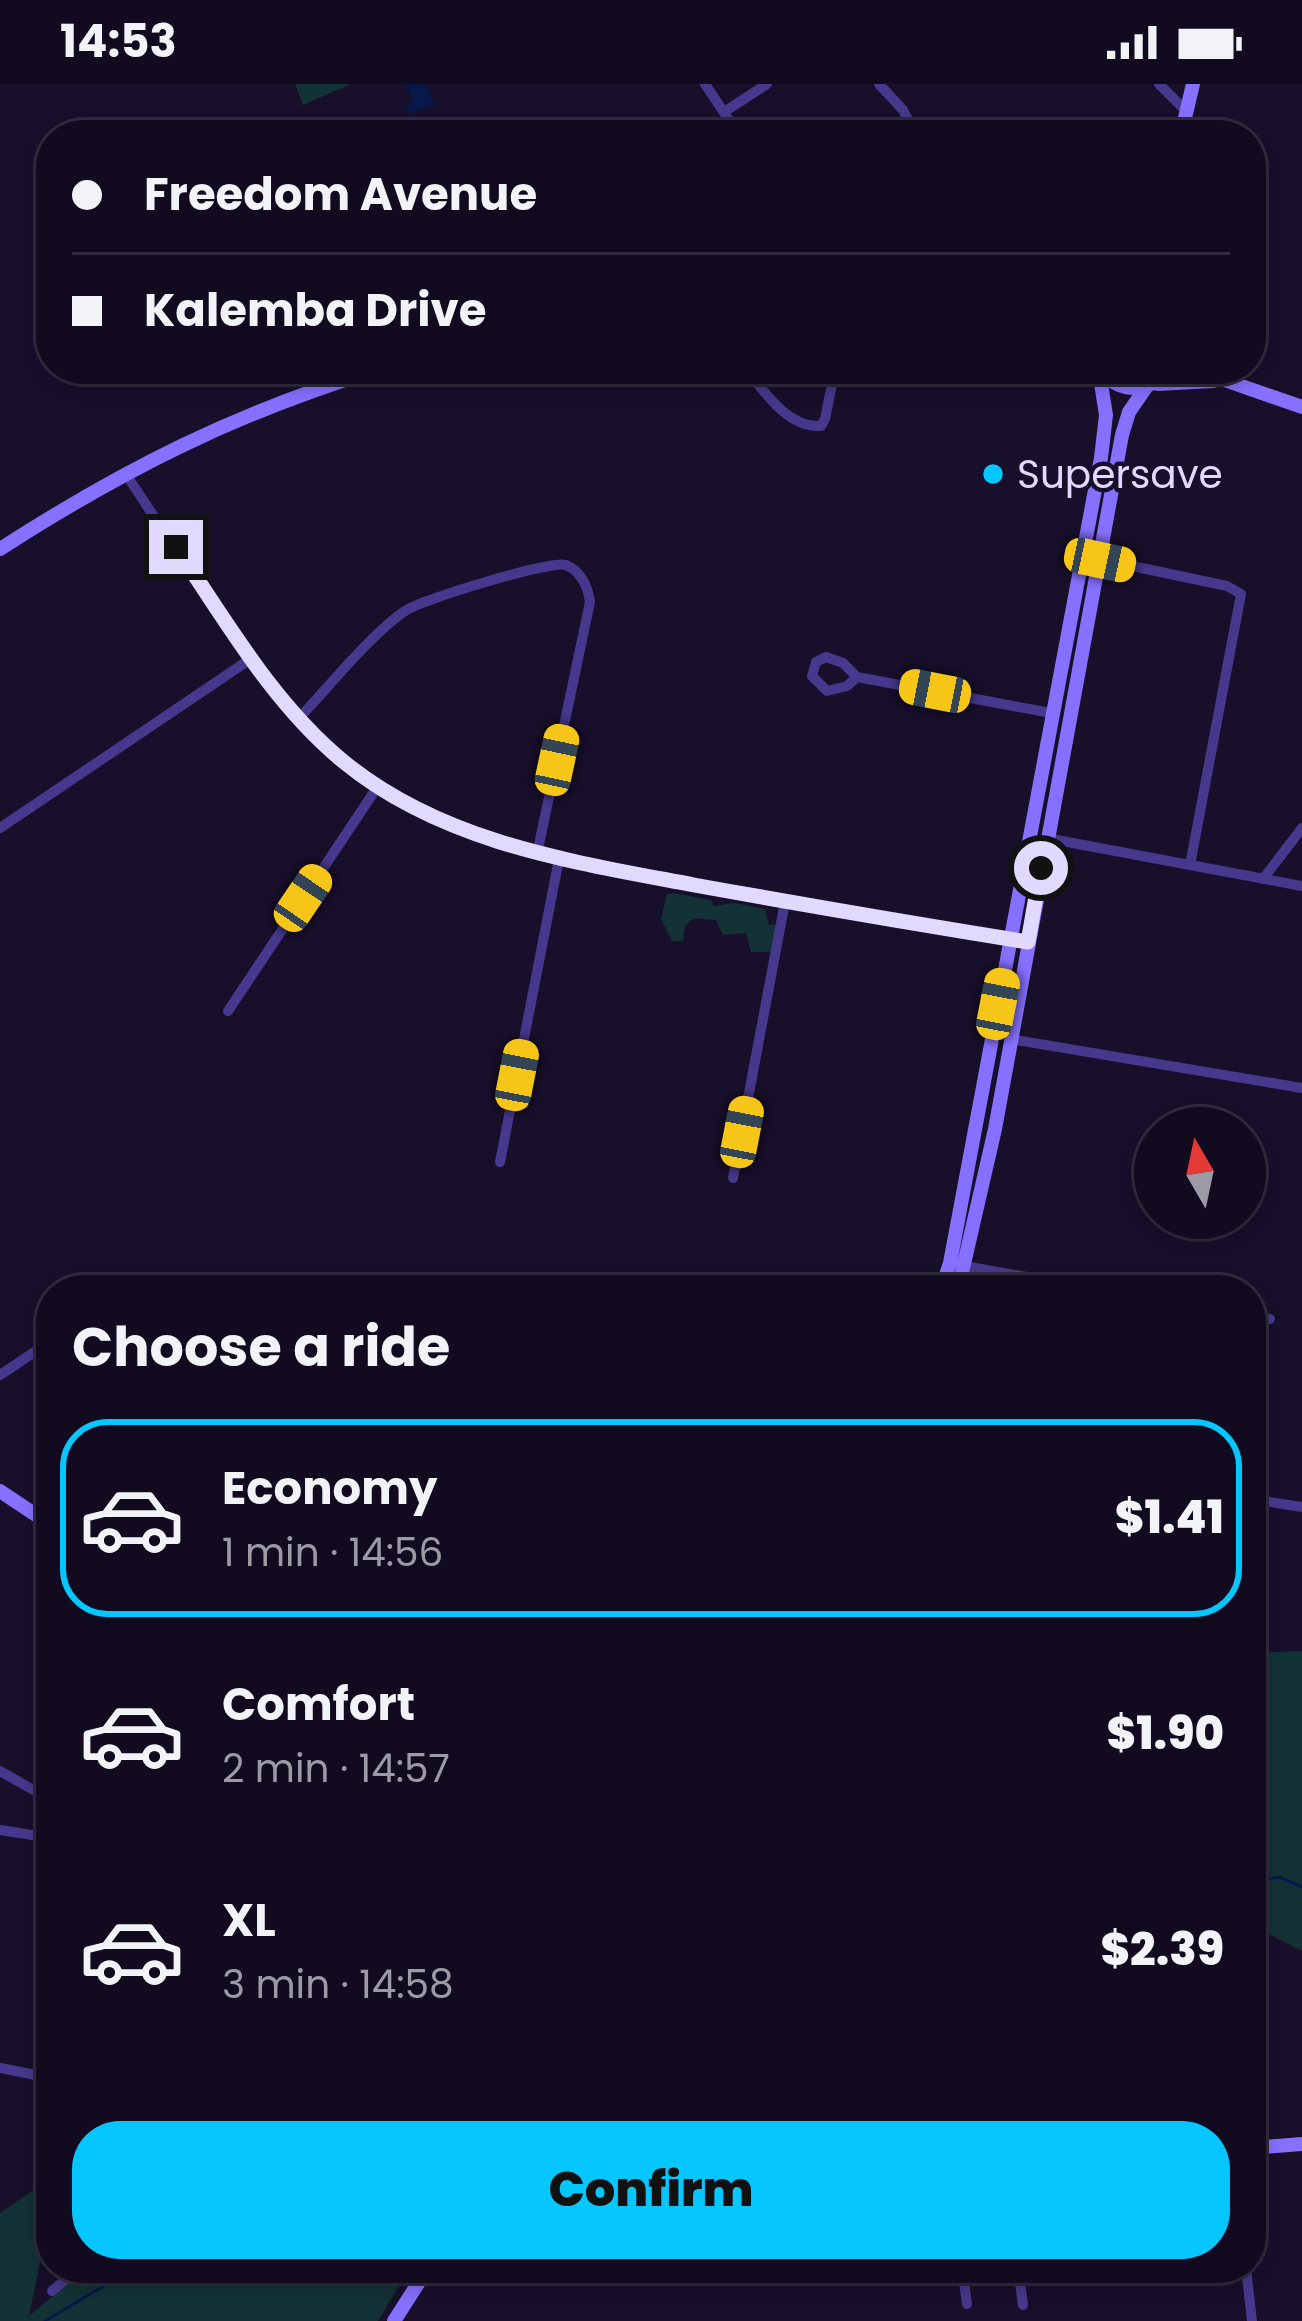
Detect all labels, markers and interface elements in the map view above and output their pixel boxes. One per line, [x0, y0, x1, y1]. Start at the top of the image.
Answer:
text: 14:53 [60, 10, 177, 73]
text: Freedom Avenue [144, 163, 537, 226]
text: Kalemba Drive [144, 279, 486, 342]
place label: Supersave [1017, 447, 1223, 502]
marker: Supersave [980, 461, 1006, 487]
route end [149, 520, 203, 574]
car [1061, 535, 1139, 585]
car [896, 666, 974, 716]
car [532, 721, 582, 799]
route start [1014, 841, 1068, 895]
car [268, 858, 338, 938]
car [973, 965, 1023, 1043]
car [492, 1036, 542, 1114]
car [717, 1093, 767, 1171]
north arrow [1134, 1107, 1266, 1239]
map controls [1134, 1107, 1266, 1239]
text: Choose a ride [72, 1309, 450, 1385]
text: Economy [222, 1457, 437, 1520]
icon: car [78, 1464, 186, 1572]
text: $1.41 [1115, 1486, 1224, 1549]
text: 1 min · 14:56 [222, 1525, 443, 1580]
text: Comfort [222, 1673, 415, 1736]
icon: car [78, 1680, 186, 1788]
text: $1.90 [1106, 1702, 1224, 1765]
text: 2 min · 14:57 [222, 1741, 450, 1796]
text: XL [222, 1889, 276, 1952]
icon: car [78, 1896, 186, 2004]
text: $2.39 [1100, 1918, 1224, 1981]
text: 3 min · 14:58 [222, 1957, 454, 2012]
button: Confirm [72, 2121, 1230, 2259]

